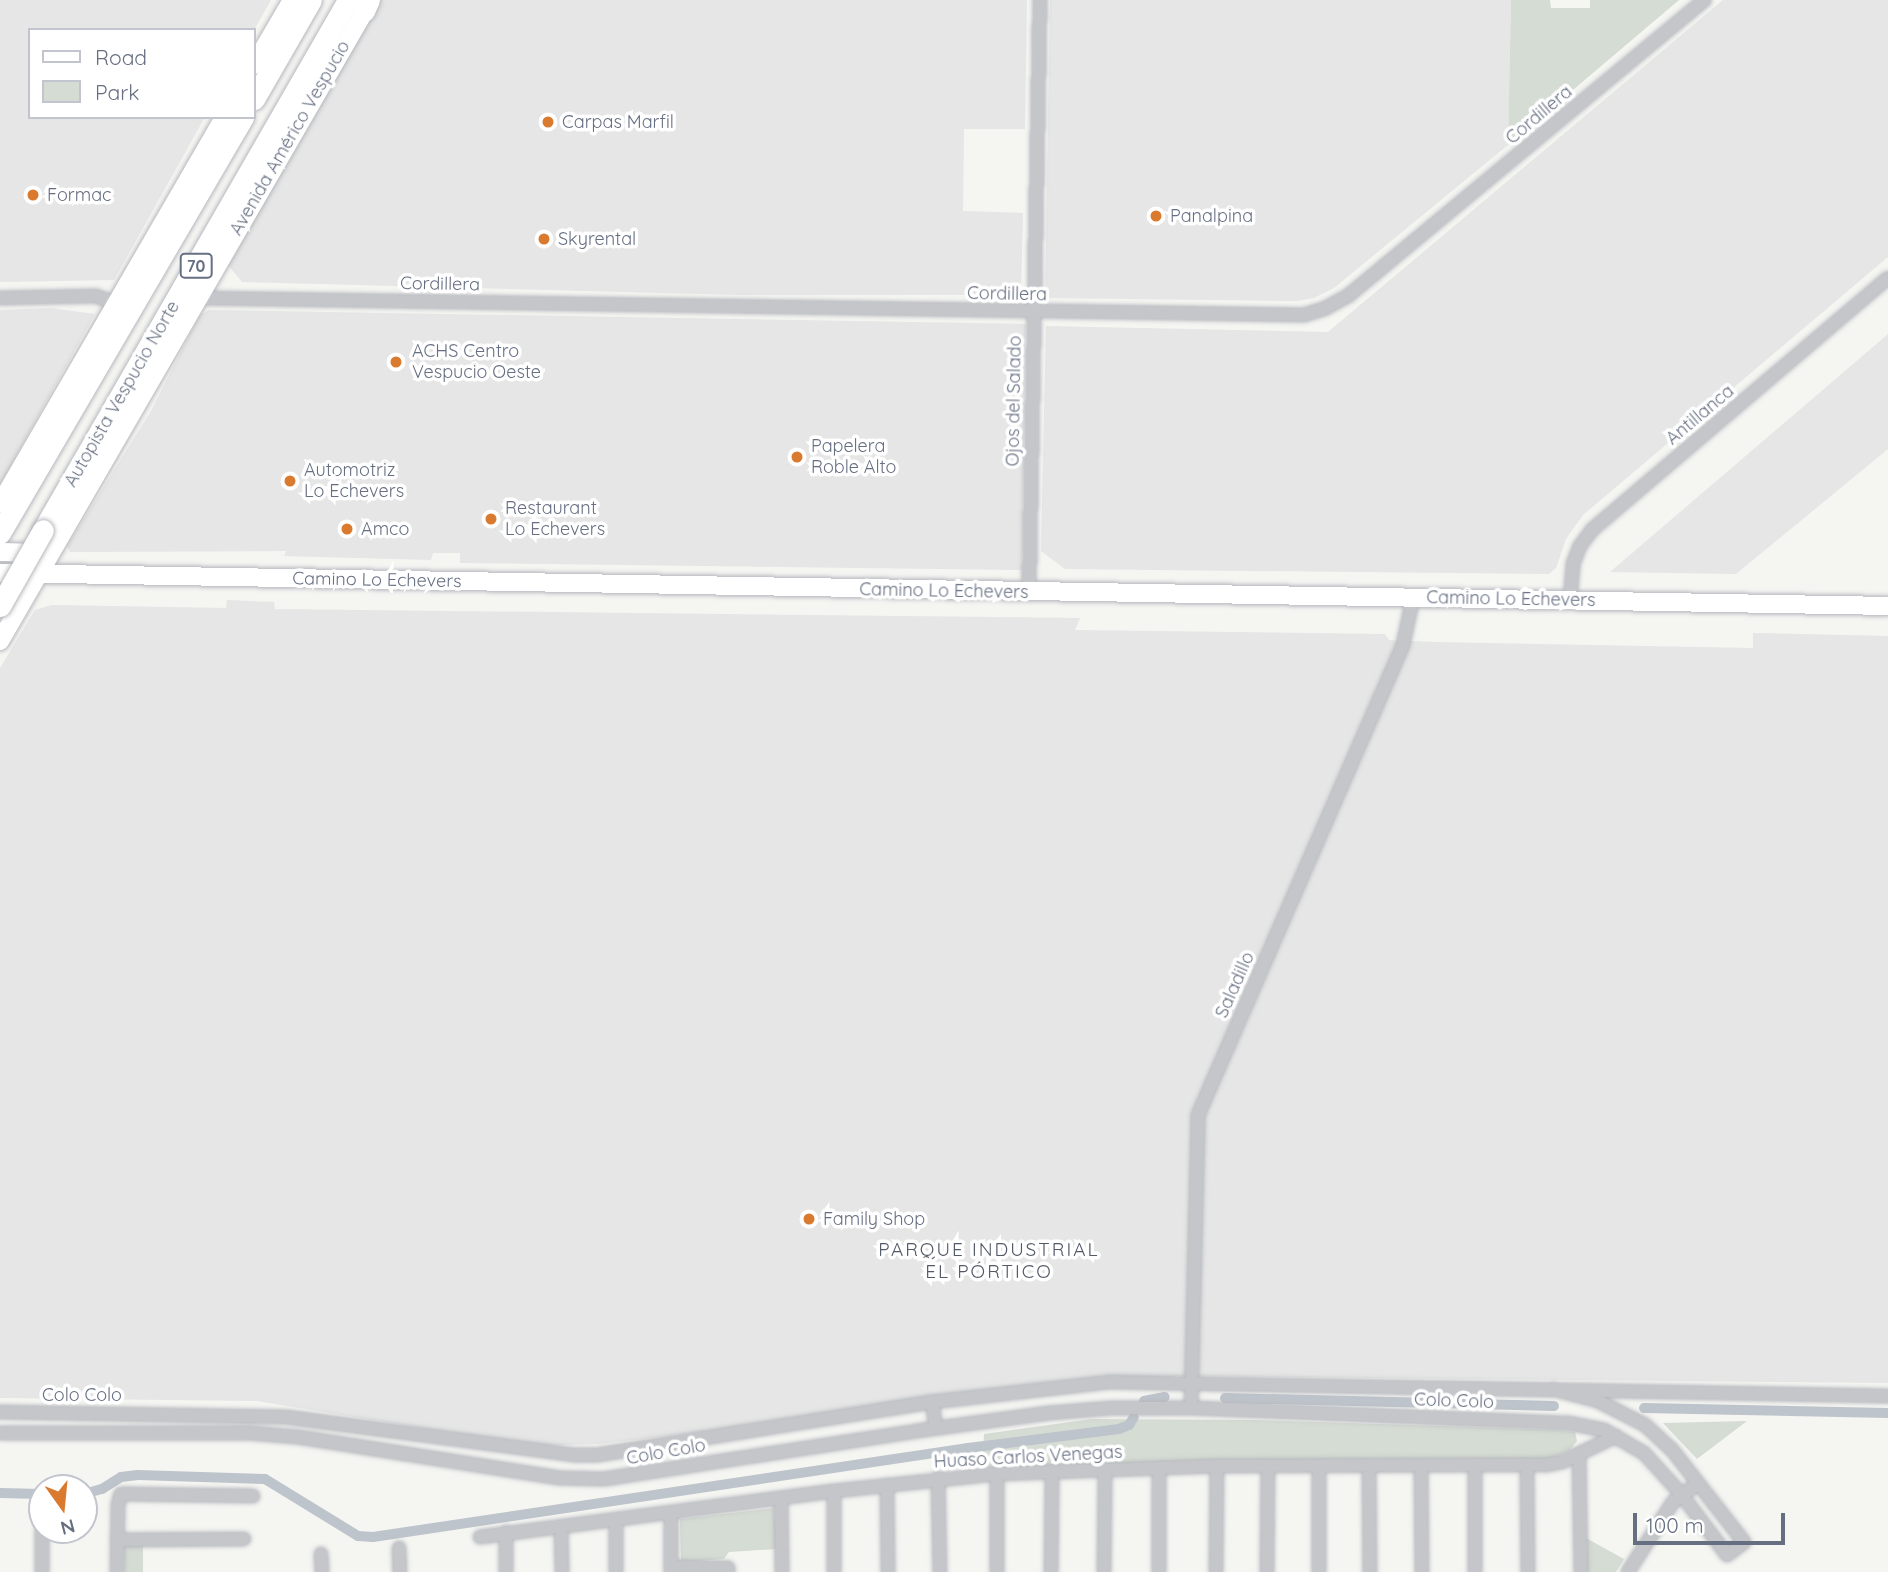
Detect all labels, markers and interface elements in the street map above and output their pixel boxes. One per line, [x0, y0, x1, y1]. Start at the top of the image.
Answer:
legend [28, 28, 256, 119]
street label: Avenida Américo Vespucio [225, 37, 355, 239]
text: Road [95, 44, 147, 70]
text: Park [95, 79, 139, 105]
street label: Cordillera [1501, 81, 1577, 149]
place label: Carpas Marfil [562, 111, 674, 133]
marker: Carpas Marfil [540, 114, 556, 130]
place label: Formac [47, 184, 111, 206]
marker: Formac [25, 187, 41, 203]
place label: Panalpina [1170, 205, 1253, 227]
marker: Panalpina [1148, 208, 1164, 224]
place label: Skyrental [558, 228, 636, 250]
marker: Skyrental [536, 231, 552, 247]
road number: 70 [178, 254, 214, 278]
street label: Cordillera [400, 273, 480, 295]
street label: Cordillera [967, 283, 1047, 305]
street label: Autopista Vespucio Norte [60, 297, 184, 491]
street label: Ojos del Salado [1002, 335, 1026, 467]
place label: ACHS Centro Vespucio Oeste [412, 341, 541, 384]
marker: ACHS Centro Vespucio Oeste [386, 352, 406, 372]
street label: Antillanca [1662, 380, 1738, 450]
place label: Papelera Roble Alto [811, 436, 896, 478]
marker: Papelera Roble Alto [789, 449, 805, 465]
place label: Automotriz Lo Echevers [304, 460, 404, 503]
marker: Automotriz Lo Echevers [282, 473, 298, 489]
place label: Restaurant Lo Echevers [505, 498, 605, 540]
marker: Restaurant Lo Echevers [483, 511, 499, 527]
place label: Amco [361, 518, 409, 540]
marker: Amco [339, 521, 355, 537]
street label: Camino Lo Echevers [292, 568, 462, 592]
street label: Camino Lo Echevers [859, 579, 1029, 603]
street label: Camino Lo Echevers [1426, 587, 1596, 611]
street label: Saladillo [1211, 949, 1259, 1021]
place label: Family Shop [823, 1208, 925, 1230]
marker: Family Shop [801, 1211, 817, 1227]
district label: PARQUE INDUSTRIAL EL PÓRTICO [880, 1239, 1098, 1283]
street label: Colo Colo [42, 1384, 122, 1406]
street label: Colo Colo [1414, 1389, 1494, 1413]
street label: Colo Colo [625, 1434, 707, 1470]
street label: Huaso Carlos Venegas [933, 1441, 1123, 1473]
north arrow [28, 1474, 98, 1544]
scale bar [1636, 1498, 1788, 1542]
text: 100 m [1646, 1512, 1704, 1538]
text: N [58, 1514, 78, 1541]

